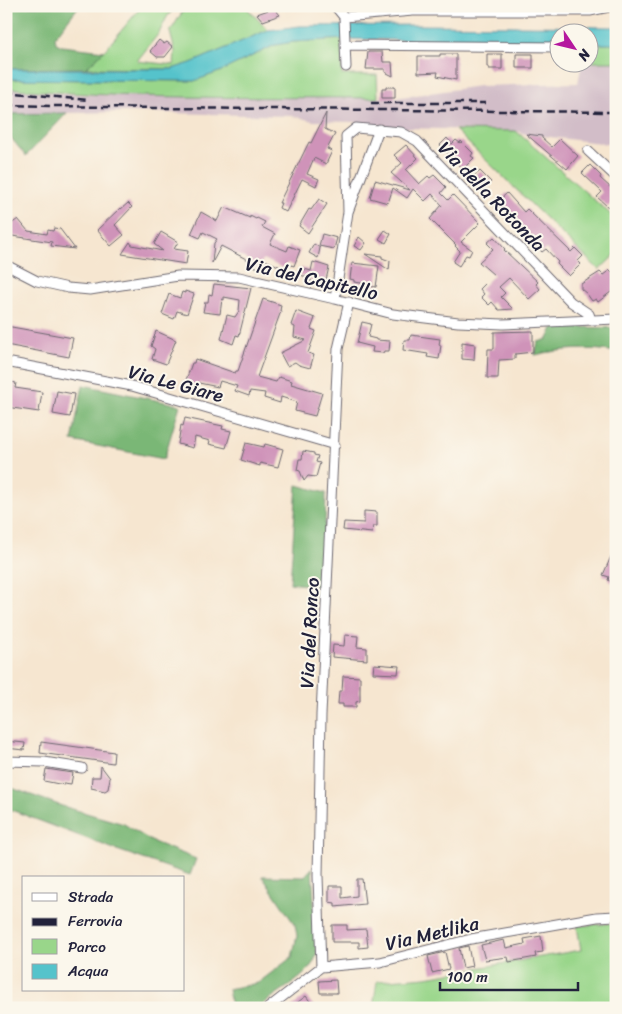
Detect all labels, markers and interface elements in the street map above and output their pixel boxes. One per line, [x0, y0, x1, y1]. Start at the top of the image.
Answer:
north arrow [550, 22, 600, 72]
text: N [571, 43, 598, 67]
street label: Via della Rotonda [430, 133, 554, 260]
street label: Via del Capitello [242, 247, 382, 310]
street label: Via Le Giare [125, 355, 227, 412]
street label: Via del Ronco [290, 576, 329, 689]
legend [22, 876, 185, 992]
text: Strada [68, 884, 114, 910]
street label: Via Metlika [382, 907, 483, 960]
text: Ferrovia [68, 908, 123, 934]
text: Parco [68, 934, 106, 960]
text: Acqua [67, 958, 109, 984]
scale bar [440, 959, 577, 991]
text: 100 m [447, 964, 488, 990]

